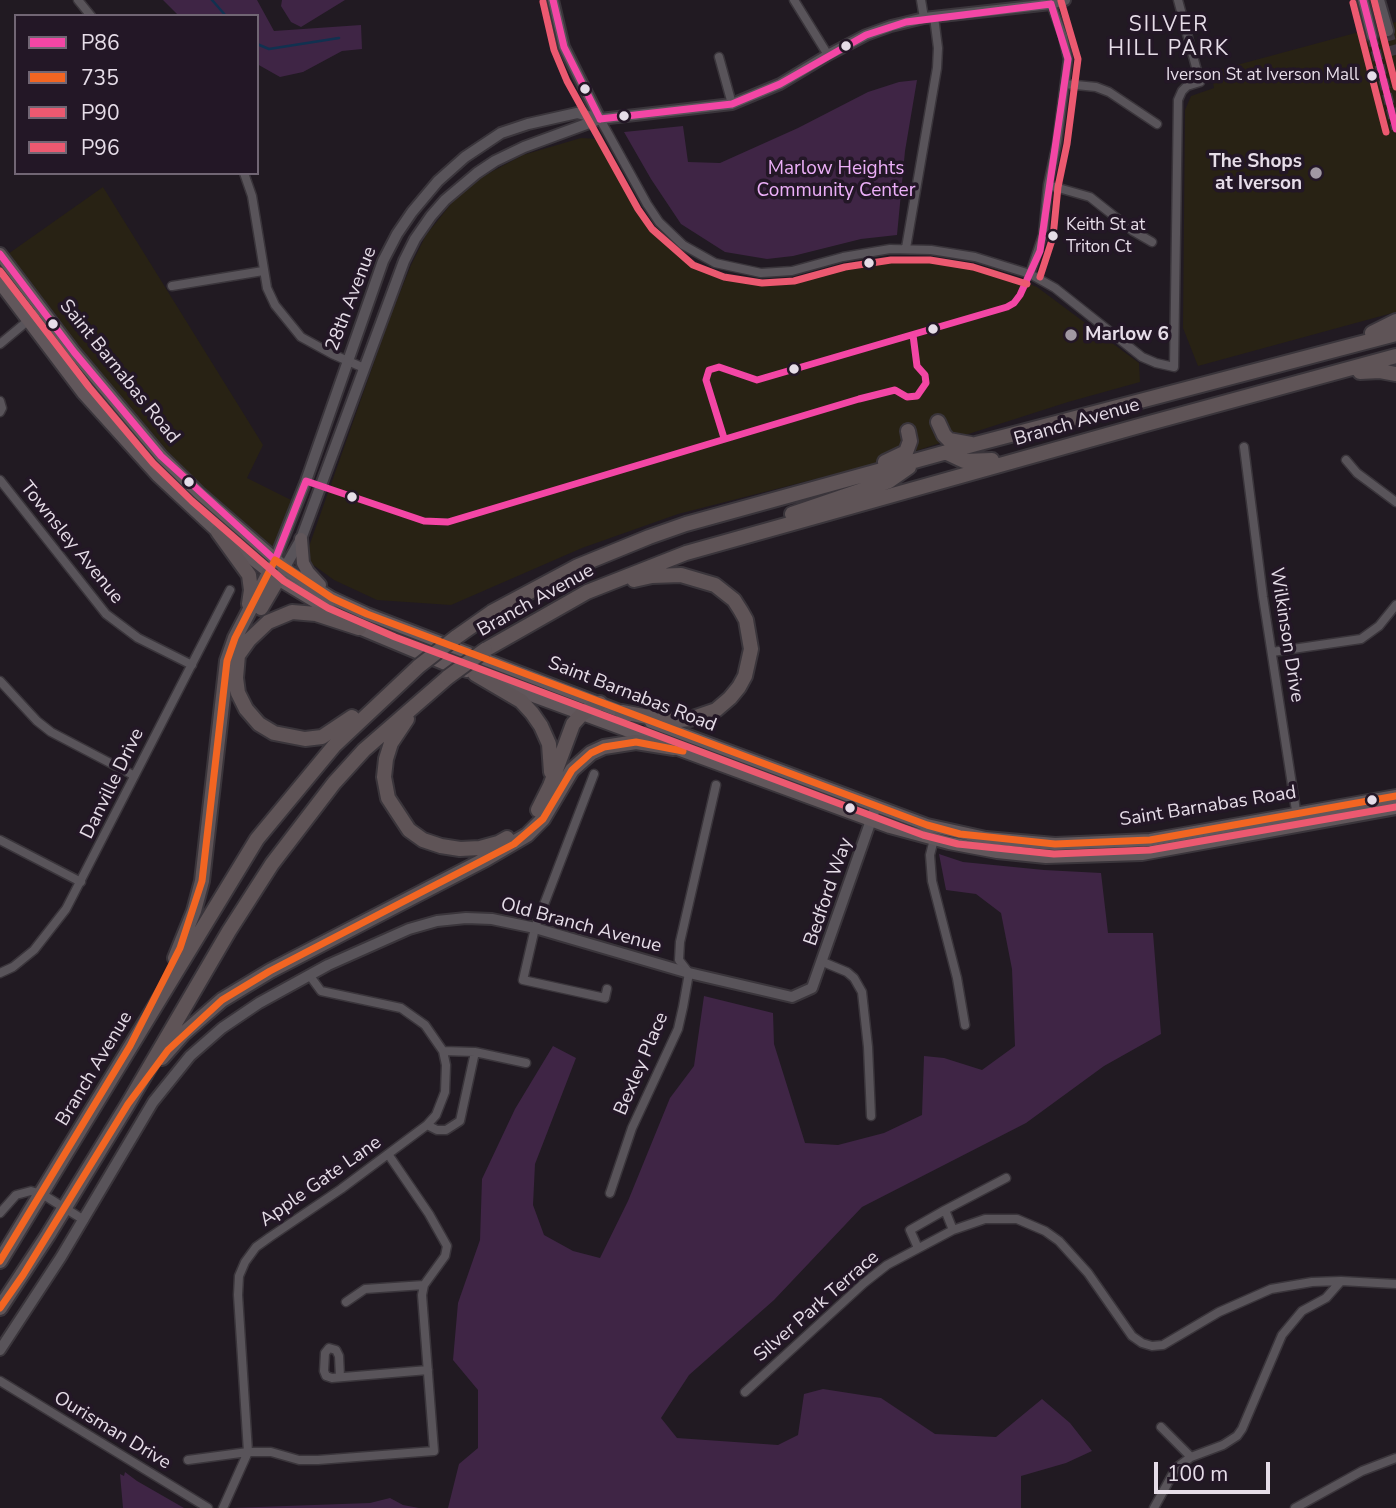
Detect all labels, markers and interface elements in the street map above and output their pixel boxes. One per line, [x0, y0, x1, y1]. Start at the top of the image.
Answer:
district label: SILVER HILL PARK [1109, 13, 1229, 63]
legend [14, 14, 259, 175]
text: P86 [81, 29, 120, 57]
unlabelled marker [839, 39, 853, 53]
text: 735 [81, 64, 119, 92]
place label: Iverson St at Iverson Mall [1166, 66, 1359, 86]
marker: Iverson St at Iverson Mall [1365, 69, 1379, 83]
unlabelled marker [578, 82, 592, 96]
text: P90 [81, 99, 120, 127]
unlabelled marker [617, 109, 631, 123]
text: P96 [81, 134, 120, 162]
place label: The Shops at Iverson [1209, 151, 1302, 195]
park label: Marlow Heights Community Center [757, 158, 915, 202]
marker: The Shops at Iverson [1308, 165, 1324, 181]
place label: Keith St at Triton Ct [1066, 216, 1145, 256]
marker: Keith St at Triton Ct [1046, 229, 1060, 243]
street label: 28th Avenue [322, 244, 382, 354]
unlabelled marker [862, 256, 876, 270]
street label: Saint Barnabas Road [54, 295, 184, 449]
unlabelled marker [46, 317, 60, 331]
unlabelled marker [926, 322, 940, 336]
place label: Marlow 6 [1085, 324, 1169, 346]
marker: Marlow 6 [1063, 327, 1079, 343]
unlabelled marker [787, 362, 801, 376]
street label: Branch Avenue [1012, 394, 1142, 452]
unlabelled marker [182, 475, 196, 489]
street label: Townsley Avenue [15, 477, 127, 609]
unlabelled marker [345, 490, 359, 504]
street label: Branch Avenue [474, 560, 598, 642]
street label: Wilkinson Drive [1264, 566, 1308, 704]
street label: Saint Barnabas Road [545, 652, 719, 738]
street label: Danville Drive [76, 725, 150, 843]
street label: Saint Barnabas Road [1118, 782, 1298, 832]
unlabelled marker [1365, 793, 1379, 807]
unlabelled marker [843, 801, 857, 815]
street label: Bedford Way [800, 835, 858, 949]
street label: Old Branch Avenue [498, 894, 664, 958]
street label: Branch Avenue [52, 1008, 138, 1130]
street label: Bexley Place [610, 1009, 674, 1119]
street label: Apple Gate Lane [256, 1132, 386, 1232]
street label: Silver Park Terrace [750, 1247, 884, 1367]
street label: Ourisman Drive [49, 1387, 175, 1475]
scale bar [1158, 1448, 1274, 1492]
text: 100 m [1167, 1460, 1228, 1488]

